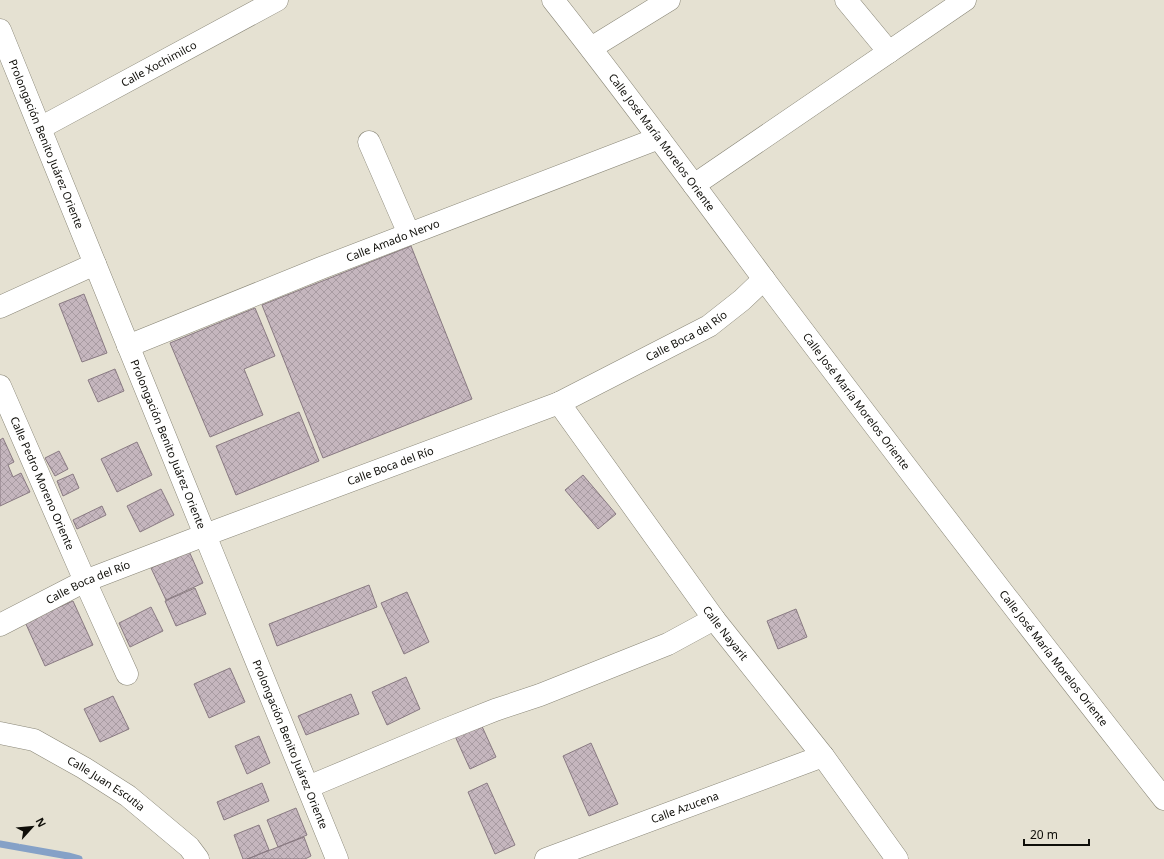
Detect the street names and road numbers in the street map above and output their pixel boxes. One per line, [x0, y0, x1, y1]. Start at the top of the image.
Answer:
street label: Calle Xochimilco [118, 37, 199, 90]
street label: Prolongación Benito Juárez Oriente [6, 57, 88, 231]
street label: Calle José María Morelos Oriente [606, 70, 719, 214]
street label: Calle Amado Nervo [344, 215, 442, 265]
street label: Calle Boca del Río [643, 307, 730, 364]
street label: Calle José María Morelos Oriente [800, 329, 914, 473]
street label: Prolongación Benito Juárez Oriente [127, 357, 210, 531]
street label: Calle Pedro Moreno Oriente [7, 414, 78, 552]
street label: Calle Boca del Río [345, 442, 436, 488]
street label: Calle Boca del Río [43, 556, 132, 607]
street label: Calle José María Morelos Oriente [996, 587, 1112, 729]
street label: Calle Nayarit [700, 602, 752, 663]
street label: Prolongación Benito Juárez Oriente [250, 657, 332, 831]
street label: Calle Juan Escutia [65, 752, 148, 814]
street label: Calle Azucena [648, 787, 721, 826]

